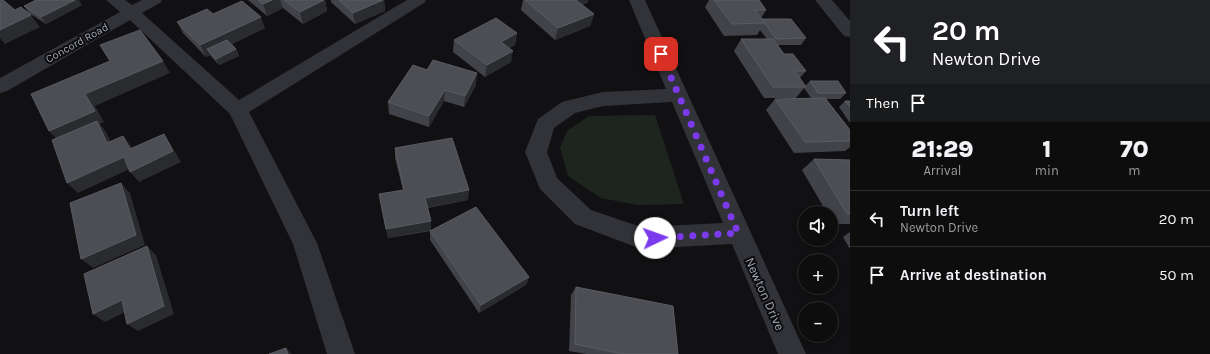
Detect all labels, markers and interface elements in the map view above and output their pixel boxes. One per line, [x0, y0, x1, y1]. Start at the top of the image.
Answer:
text: 20 m [932, 14, 1000, 47]
icon: left [866, 16, 918, 68]
street label: Concord Road [43, 20, 111, 66]
pin [644, 37, 678, 71]
icon: arrive [650, 43, 672, 65]
text: Newton Drive [932, 48, 1040, 70]
icon: arrive [907, 92, 929, 114]
text: Then [866, 94, 899, 112]
text: 21:29 [911, 135, 974, 163]
text: 1 [1042, 135, 1051, 163]
text: 70 [1120, 135, 1149, 163]
text: Arrival [923, 163, 961, 178]
text: min [1035, 163, 1059, 178]
text: m [1128, 163, 1140, 178]
text: Turn left [900, 202, 959, 220]
map controls [798, 206, 838, 342]
button: sound [798, 206, 838, 246]
icon: left [866, 208, 888, 230]
text: 20 m [1159, 210, 1194, 228]
position arrow [634, 217, 676, 259]
text: Newton Drive [900, 220, 978, 235]
button: + [798, 254, 838, 294]
street label: Newton Drive [742, 255, 788, 333]
icon: arrive [866, 264, 888, 286]
text: Arrive at destination [900, 266, 1047, 284]
text: 50 m [1159, 266, 1194, 284]
button: − [798, 302, 838, 342]

